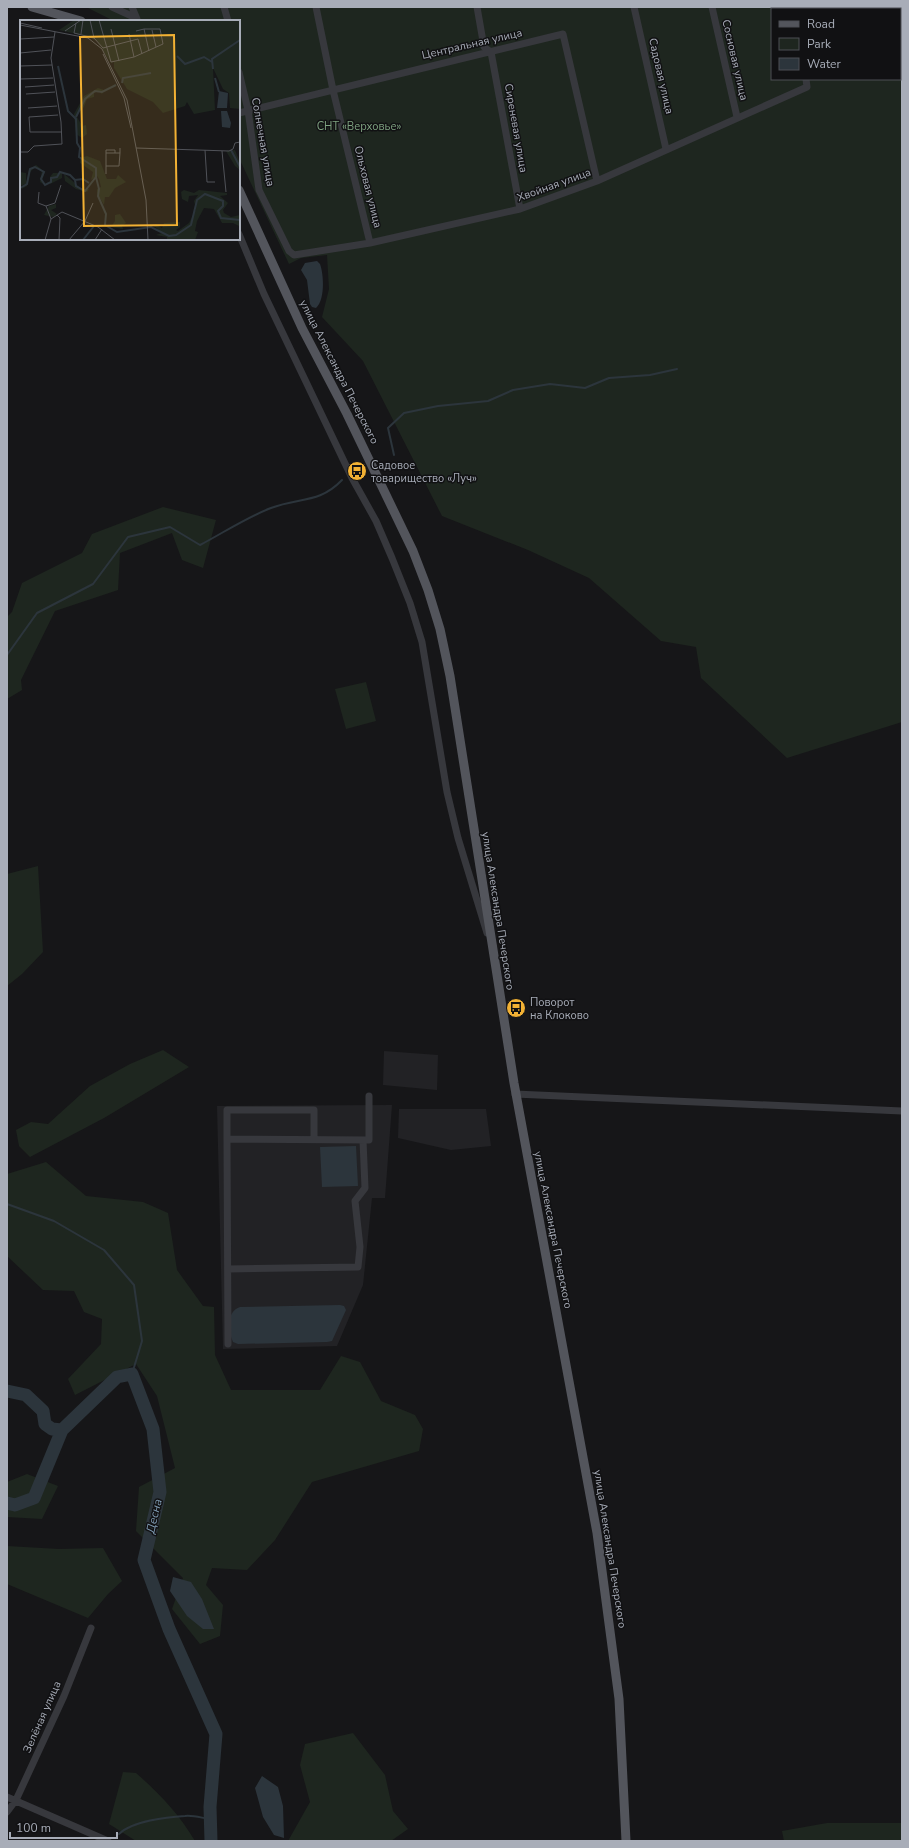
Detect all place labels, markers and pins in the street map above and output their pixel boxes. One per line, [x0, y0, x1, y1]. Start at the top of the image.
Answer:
place label: Садовое товарищество «Луч» [371, 458, 477, 486]
bus stop icon: Садовое товарищество «Луч» [346, 460, 368, 482]
place label: Поворот на Клоково [530, 995, 589, 1023]
bus stop icon: Поворот на Клоково [505, 997, 527, 1019]

